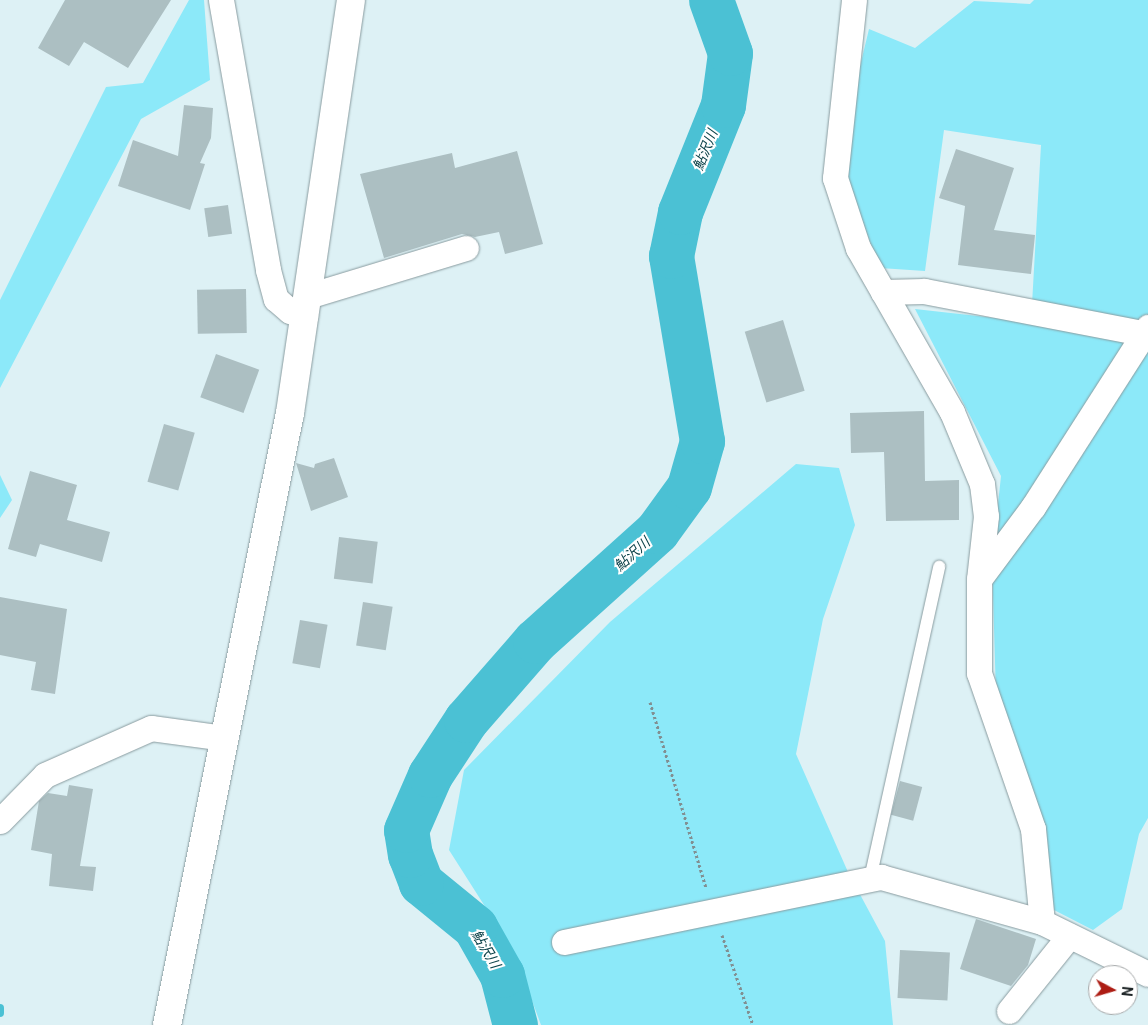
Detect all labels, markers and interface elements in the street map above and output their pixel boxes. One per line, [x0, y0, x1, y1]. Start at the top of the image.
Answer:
water label: 鮎沢川 [689, 127, 721, 173]
water label: 鮎沢川 [611, 534, 653, 574]
water label: 鮎沢川 [468, 927, 504, 971]
north arrow [1088, 965, 1138, 1015]
text: N [1118, 986, 1135, 997]

